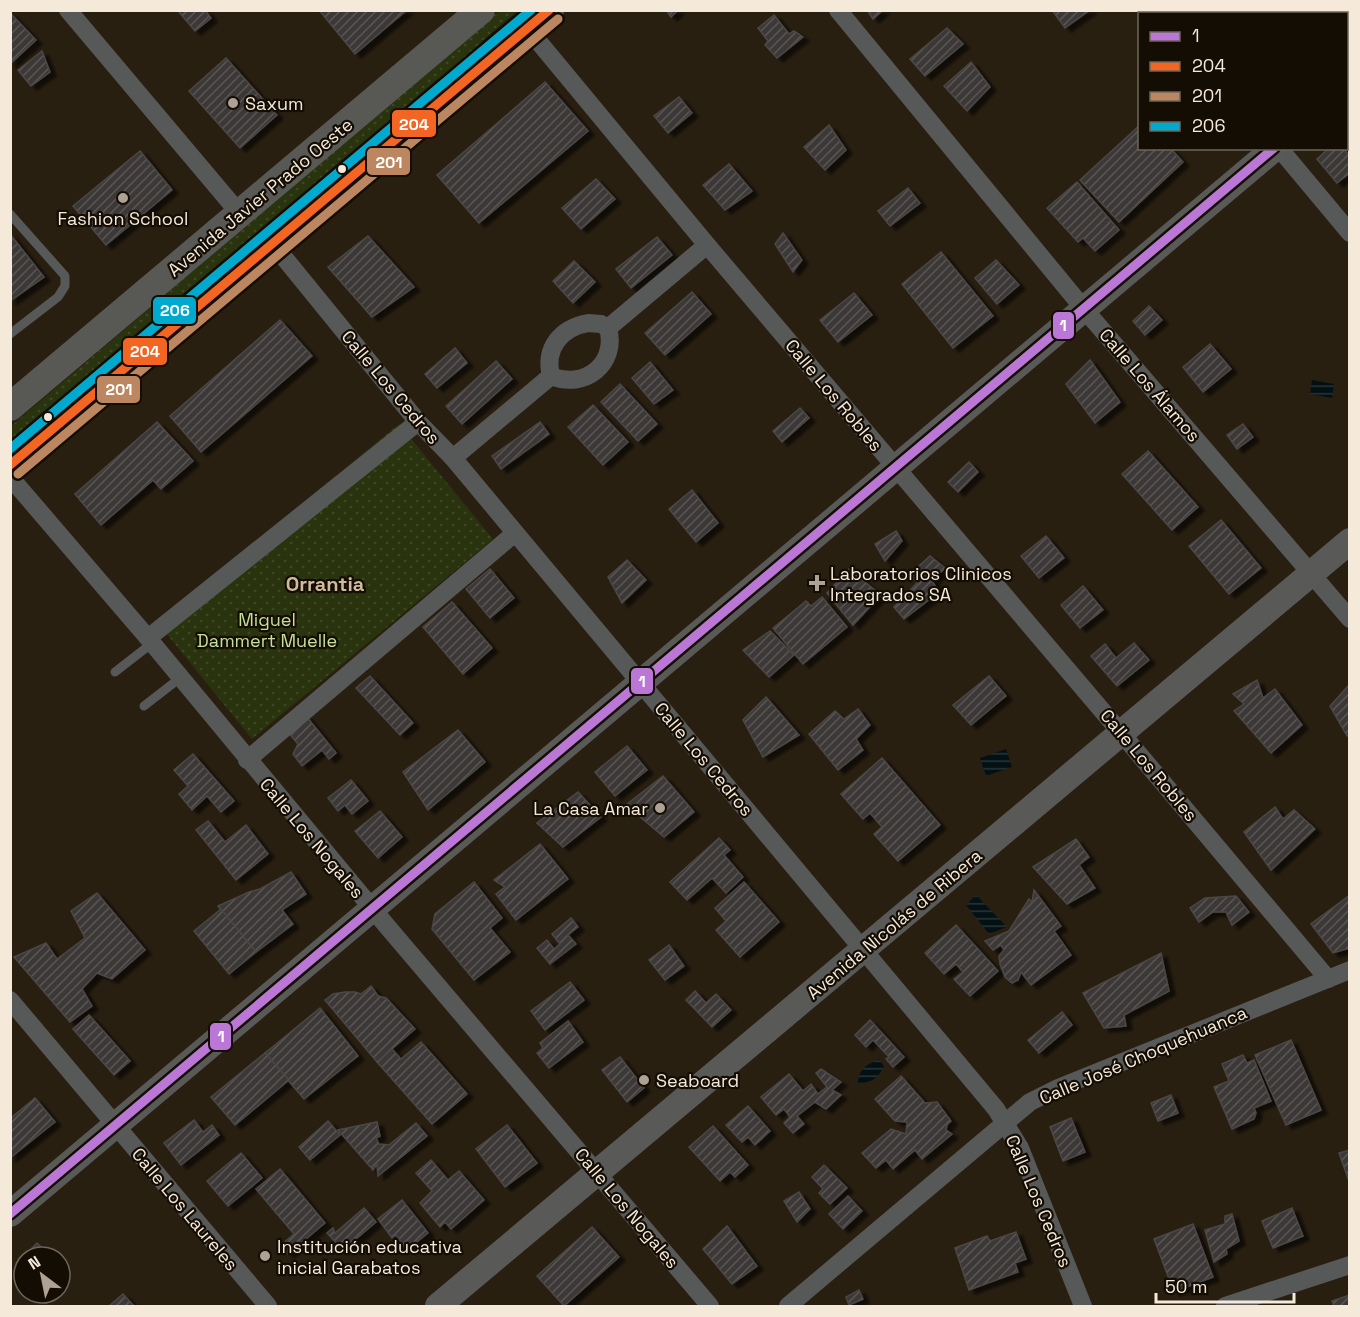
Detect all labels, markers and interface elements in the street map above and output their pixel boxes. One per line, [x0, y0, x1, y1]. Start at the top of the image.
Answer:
legend [1138, 12, 1348, 150]
text: 1 [1192, 24, 1200, 47]
text: 204 [1192, 54, 1226, 77]
text: 201 [1192, 84, 1222, 107]
place label: Saxum [245, 92, 304, 115]
marker: Saxum [226, 96, 240, 110]
line badge: 204 [391, 109, 437, 138]
street label: Avenida Javier Prado Oeste [163, 113, 357, 281]
text: 204 [399, 114, 429, 135]
text: 206 [1192, 114, 1225, 137]
line badge: 201 [366, 147, 411, 176]
text: 201 [375, 152, 403, 173]
unlabelled marker [336, 163, 348, 175]
marker: Fashion School [116, 191, 130, 205]
place label: Fashion School [57, 207, 189, 230]
line badge: 206 [152, 296, 197, 325]
text: 206 [160, 300, 190, 321]
line badge: 1 [1052, 311, 1075, 340]
text: 1 [1059, 315, 1067, 336]
street label: Calle Los Álamos [1094, 324, 1206, 446]
street label: Calle Los Cedros [337, 325, 445, 449]
street label: Calle Los Robles [780, 334, 888, 456]
line badge: 204 [122, 337, 168, 366]
text: 204 [130, 341, 160, 362]
line badge: 201 [96, 375, 141, 404]
text: 201 [105, 379, 133, 400]
unlabelled marker [42, 411, 54, 423]
place label: Laboratorios Clinicos Integrados SA [830, 562, 1012, 606]
district label: Orrantia [286, 571, 365, 597]
marker: Laboratorios Clinicos Integrados SA [808, 574, 826, 592]
park label: Miguel Dammert Muelle [197, 608, 337, 652]
line badge: 1 [630, 667, 654, 695]
text: 1 [638, 671, 646, 692]
street label: Calle Los Cedros [650, 697, 758, 821]
street label: Calle Los Robles [1095, 704, 1203, 826]
street label: Calle Los Nogales [255, 773, 369, 903]
place label: La Casa Amar [533, 797, 648, 820]
marker: La Casa Amar [653, 801, 667, 815]
street label: Avenida Nicolás de Ribera [802, 844, 986, 1004]
street label: Calle José Choquehuanca [1036, 1001, 1250, 1109]
line badge: 1 [209, 1022, 232, 1051]
text: 1 [217, 1026, 225, 1047]
place label: Seaboard [656, 1069, 739, 1092]
marker: Seaboard [637, 1073, 651, 1087]
street label: Calle Los Cedros [1001, 1131, 1077, 1271]
street label: Calle Los Laureles [127, 1143, 243, 1275]
street label: Calle Los Nogales [570, 1143, 684, 1273]
place label: Institución educativa inicial Garabatos [277, 1235, 462, 1279]
north arrow [12, 1245, 72, 1305]
marker: Institución educativa inicial Garabatos [258, 1249, 272, 1263]
text: N [24, 1251, 44, 1274]
scale bar [1156, 1266, 1294, 1304]
text: 50 m [1165, 1275, 1207, 1298]

